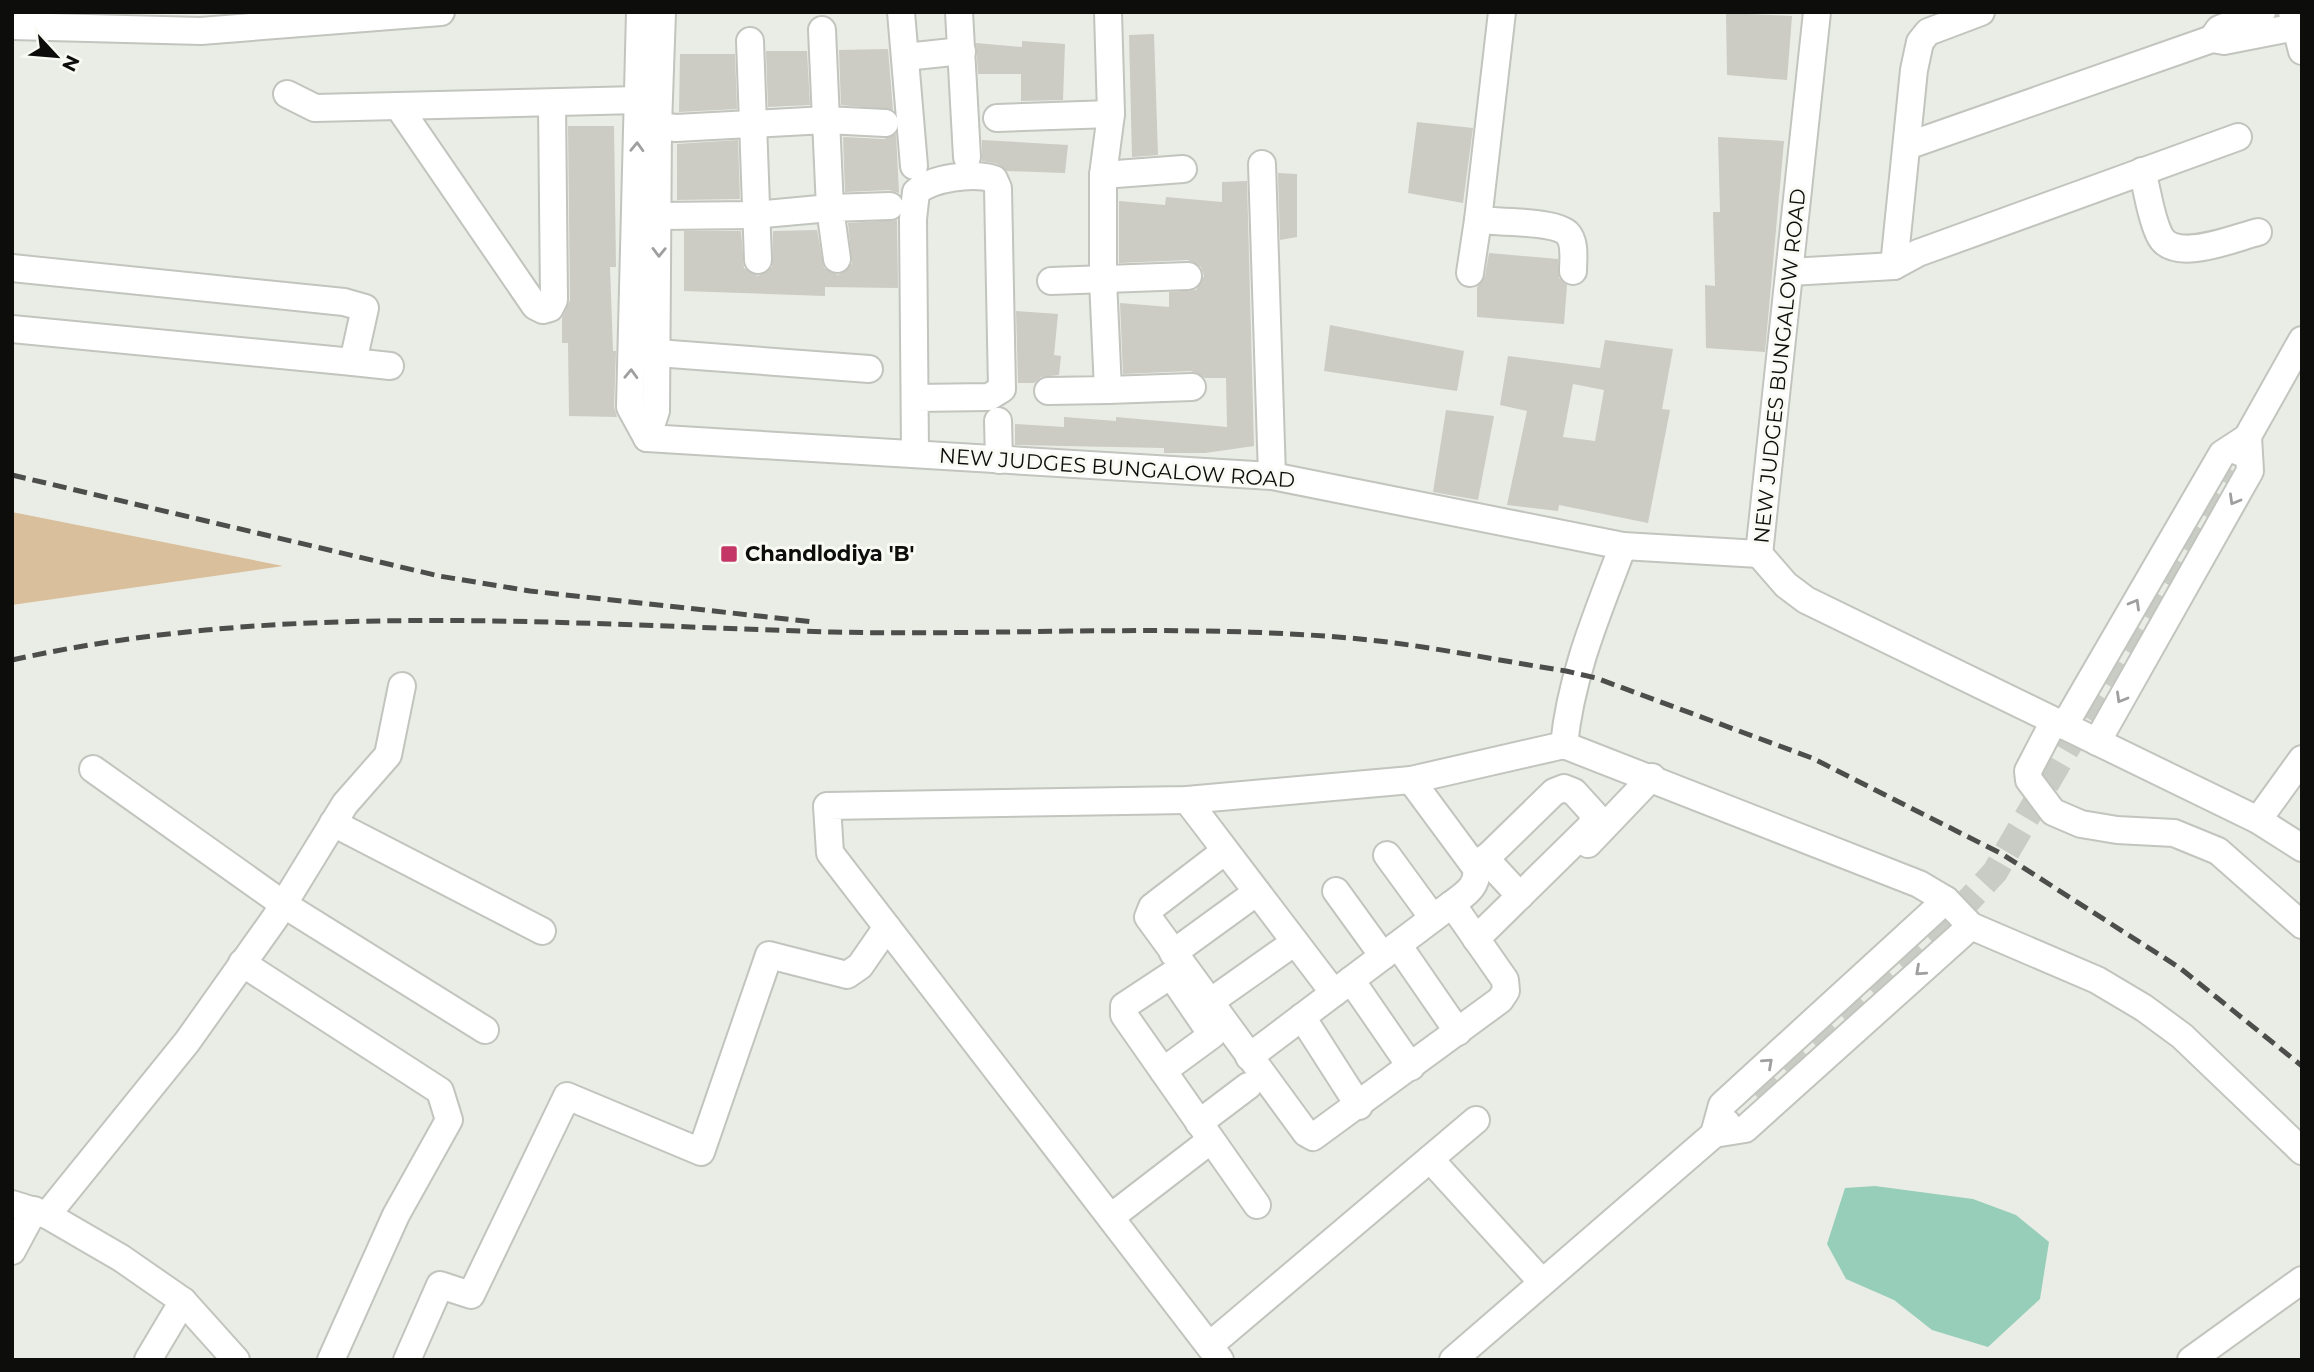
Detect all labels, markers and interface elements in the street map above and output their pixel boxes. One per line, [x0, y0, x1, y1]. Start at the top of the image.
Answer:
north arrow [21, 21, 91, 91]
text: N [57, 51, 85, 75]
one-way arrow [629, 141, 645, 152]
street label: NEW JUDGES BUNGALOW ROAD [1748, 187, 1811, 545]
one-way arrow [651, 247, 667, 258]
one-way arrow [623, 368, 639, 379]
street label: NEW JUDGES BUNGALOW ROAD [938, 443, 1296, 492]
one-way arrow [2229, 493, 2242, 506]
place label: Chandlodiya 'B' [745, 541, 914, 566]
marker: Chandlodiya 'B' [719, 544, 739, 564]
one-way arrow [2127, 598, 2140, 611]
one-way arrow [2116, 691, 2129, 704]
one-way arrow [1915, 963, 1928, 976]
one-way arrow [1760, 1059, 1773, 1071]

